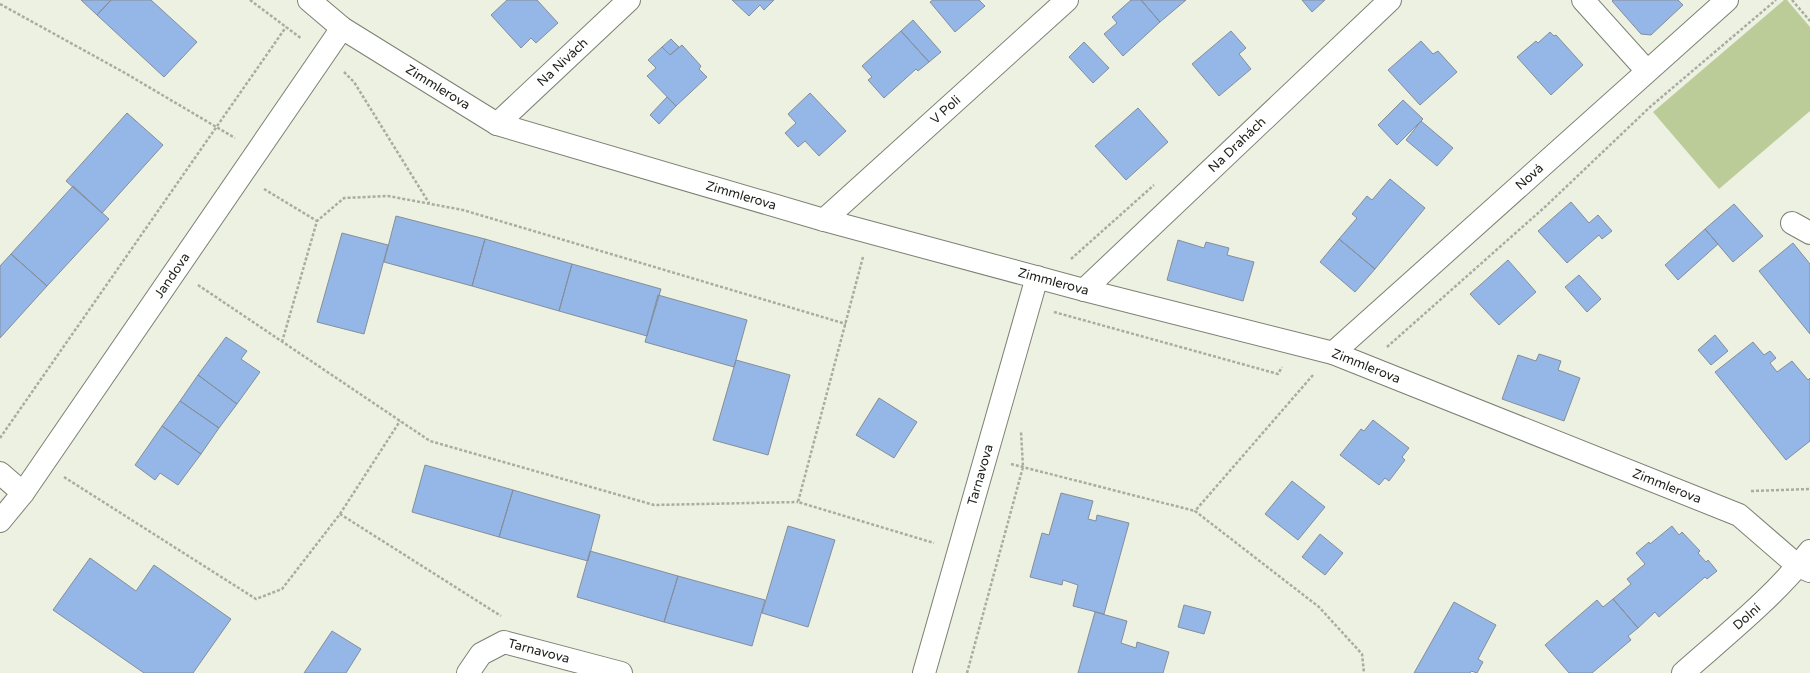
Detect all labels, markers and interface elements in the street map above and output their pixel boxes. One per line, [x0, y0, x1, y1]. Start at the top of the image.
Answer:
street label: Na Nivách [534, 35, 591, 90]
street label: Zimmlerova [403, 61, 473, 113]
street label: V Poli [927, 92, 964, 128]
street label: Na Drahách [1205, 114, 1269, 176]
street label: Nová [1512, 160, 1547, 194]
street label: Zimmlerova [704, 178, 778, 214]
street label: Jandova [151, 250, 193, 301]
street label: Zimmlerova [1016, 265, 1091, 299]
street label: Zimmlerova [1329, 345, 1403, 387]
street label: Tarnavova [964, 442, 997, 507]
street label: Zimmlerova [1630, 465, 1704, 507]
street label: Dolní [1730, 600, 1764, 634]
street label: Tarnavova [506, 635, 571, 667]

